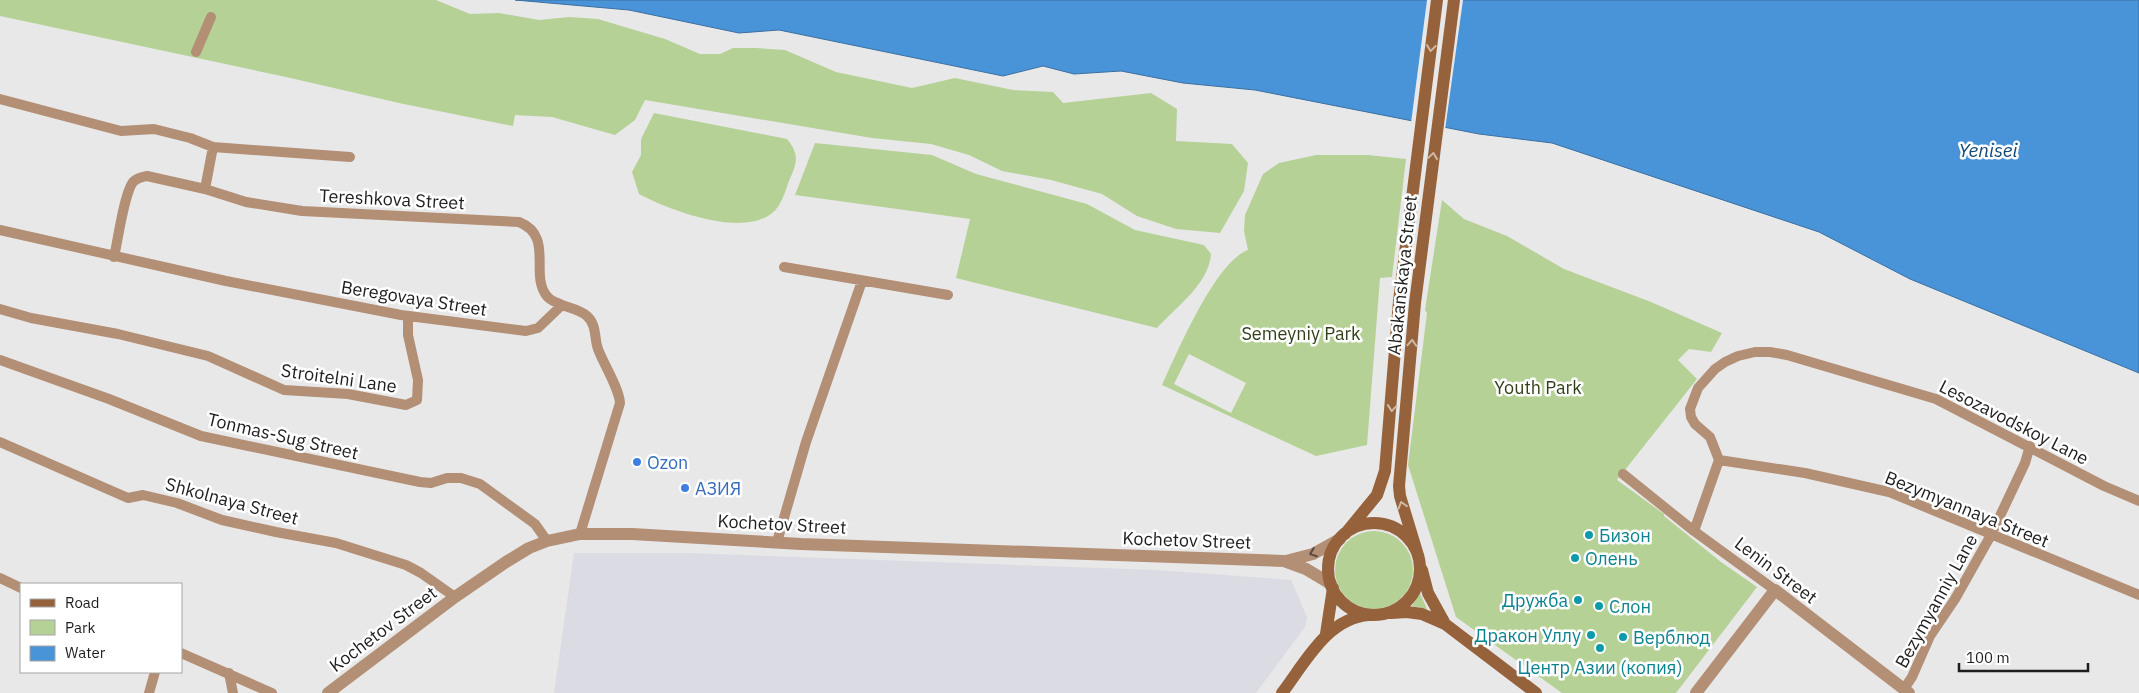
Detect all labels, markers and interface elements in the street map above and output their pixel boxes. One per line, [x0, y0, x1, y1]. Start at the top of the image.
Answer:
one-way arrow [1426, 45, 1437, 53]
water label: Yenisei [1958, 138, 2019, 162]
one-way arrow [1427, 152, 1438, 160]
street label: Tereshkova Street [319, 184, 465, 214]
street label: Abakanskaya Street [1382, 194, 1422, 356]
street label: Beregovaya Street [339, 275, 489, 321]
park label: Semeyniy Park [1241, 322, 1361, 345]
one-way arrow [1406, 339, 1417, 347]
street label: Stroitelni Lane [280, 358, 398, 398]
street label: Lesozavodskoy Lane [1936, 374, 2093, 470]
park label: Youth Park [1494, 376, 1582, 399]
one-way arrow [1387, 404, 1398, 412]
street label: Tonmas-Sug Street [205, 407, 361, 465]
place label: Ozon [647, 451, 688, 474]
marker: Ozon [631, 456, 643, 468]
street label: Bezymyannaya Street [1882, 466, 2052, 552]
street label: Shkolnaya Street [163, 472, 301, 530]
place label: АЗИЯ [695, 477, 741, 500]
marker: АЗИЯ [679, 482, 691, 494]
one-way arrow [1398, 501, 1408, 510]
street label: Kochetov Street [717, 509, 847, 539]
place label: Бизон [1599, 524, 1651, 547]
street label: Kochetov Street [1122, 526, 1252, 554]
marker: Бизон [1583, 529, 1595, 541]
street label: Bezymyanniy Lane [1890, 530, 1982, 672]
street label: Lenin Street [1730, 532, 1822, 608]
one-way arrow [1310, 547, 1318, 557]
place label: Олень [1585, 547, 1638, 570]
marker: Олень [1569, 552, 1581, 564]
street label: Kochetov Street [325, 581, 441, 677]
legend [20, 583, 182, 673]
place label: Дружба [1502, 589, 1568, 612]
text: Road [65, 593, 100, 612]
marker: Дружба [1572, 594, 1584, 606]
place label: Слон [1609, 595, 1651, 618]
marker: Слон [1593, 600, 1605, 612]
text: Park [65, 618, 95, 637]
place label: Дракон Уллу [1474, 624, 1581, 647]
place label: Верблюд [1633, 626, 1710, 649]
marker: Дракон Уллу [1585, 629, 1597, 641]
marker: Верблюд [1617, 631, 1629, 643]
scale bar [1959, 640, 2088, 672]
marker: Центр Азии (копия) [1594, 642, 1606, 654]
text: Water [65, 643, 106, 662]
text: 100 m [1966, 648, 2010, 667]
place label: Центр Азии (копия) [1518, 656, 1682, 679]

